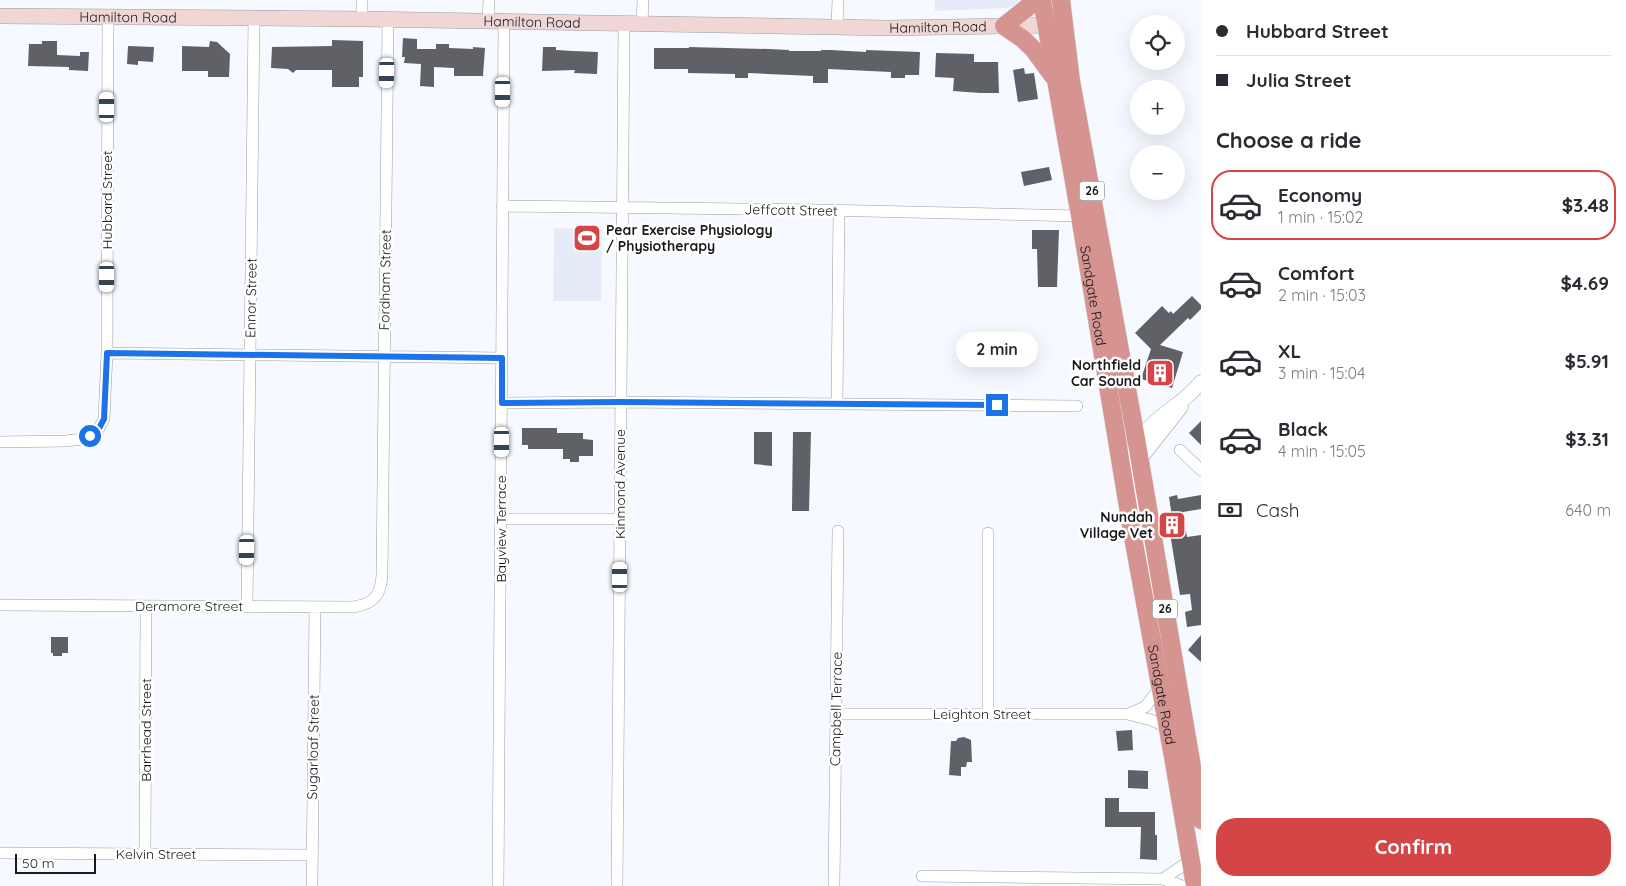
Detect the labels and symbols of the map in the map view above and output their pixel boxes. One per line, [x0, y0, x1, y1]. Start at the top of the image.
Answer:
street label: Hamilton Road [79, 8, 177, 26]
street label: Hamilton Road [483, 12, 581, 32]
street label: Hamilton Road [889, 17, 987, 37]
car [379, 58, 394, 88]
car [495, 77, 510, 107]
car [99, 92, 114, 122]
street label: Hubbard Street [98, 150, 116, 250]
road number: 26 [1080, 182, 1104, 200]
street label: Jeffcott Street [744, 200, 838, 220]
place label: Pear Exercise Physiology / Physiotherapy [606, 221, 773, 255]
sports icon: Pear Exercise Physiology / Physiotherapy [572, 223, 602, 253]
street label: Fordham Street [375, 229, 395, 331]
street label: Sandgate Road [1076, 244, 1110, 347]
street label: Ennor Street [241, 258, 261, 338]
car [99, 262, 114, 292]
callout: 2 min [956, 332, 1038, 368]
place label: Northfield Car Sound [1071, 356, 1141, 390]
building icon: Northfield Car Sound [1145, 358, 1175, 388]
route end [986, 394, 1008, 416]
route start [79, 425, 101, 447]
car [494, 427, 509, 457]
street label: Kinmond Avenue [611, 429, 629, 539]
street label: Bayview Terrace [492, 475, 510, 583]
place label: Nundah Village Vet [1080, 508, 1153, 542]
building icon: Nundah Village Vet [1157, 510, 1187, 540]
car [239, 535, 254, 565]
car [612, 562, 627, 592]
street label: Deramore Street [135, 597, 243, 615]
road number: 26 [1152, 600, 1178, 618]
street label: Sandgate Road [1144, 643, 1180, 746]
street label: Campbell Terrace [826, 652, 846, 766]
street label: Barrhead Street [137, 678, 155, 782]
street label: Sugarloaf Street [303, 694, 323, 800]
street label: Leighton Street [933, 705, 1031, 723]
street label: Kelvin Street [116, 845, 197, 863]
scale bar [15, 851, 96, 874]

